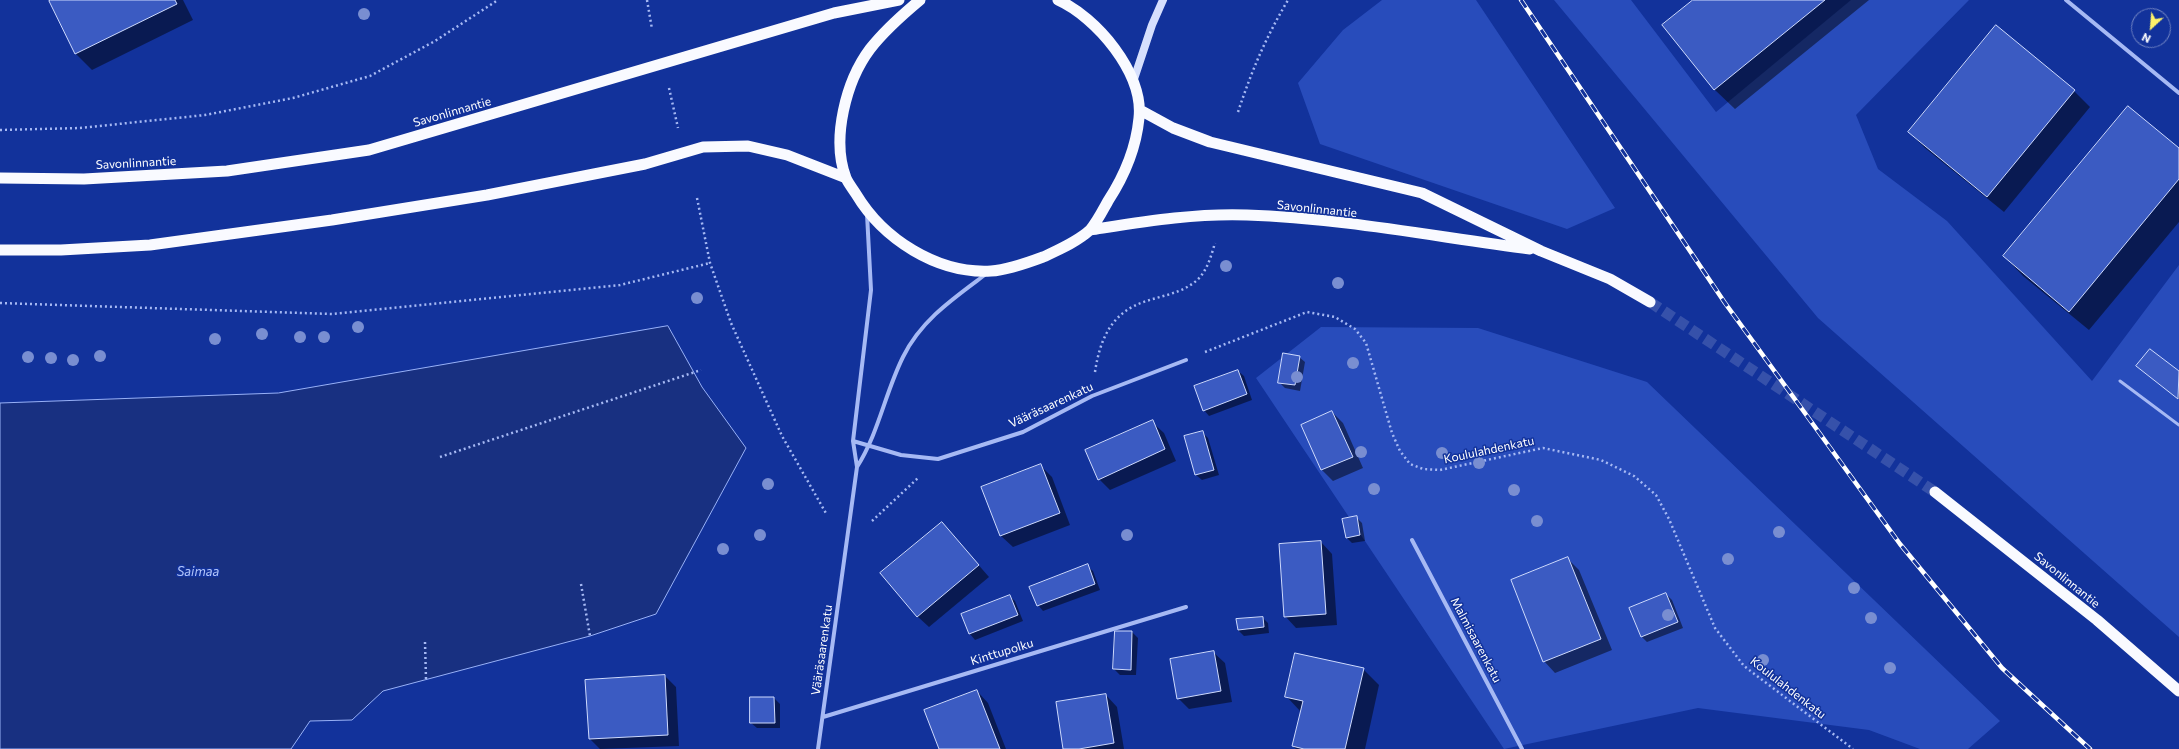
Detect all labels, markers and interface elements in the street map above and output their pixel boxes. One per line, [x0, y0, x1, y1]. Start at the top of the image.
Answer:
north arrow [2131, 8, 2171, 48]
text: N [2139, 31, 2153, 46]
street label: Savonlinnantie [411, 94, 493, 130]
street label: Savonlinnantie [95, 154, 177, 172]
street label: Savonlinnantie [1276, 198, 1358, 220]
street label: Vääräsaarenkatu [1007, 379, 1095, 431]
street label: Koululahdenkatu [1443, 433, 1535, 467]
street label: Savonlinnantie [2031, 549, 2103, 611]
water label: Saimaa [177, 564, 219, 580]
street label: Malmisaarenkatu [1447, 595, 1505, 685]
street label: Vääräsaarenkatu [809, 604, 835, 696]
street label: Kinttupolku [969, 636, 1035, 668]
street label: Koululahdenkatu [1747, 654, 1829, 722]

